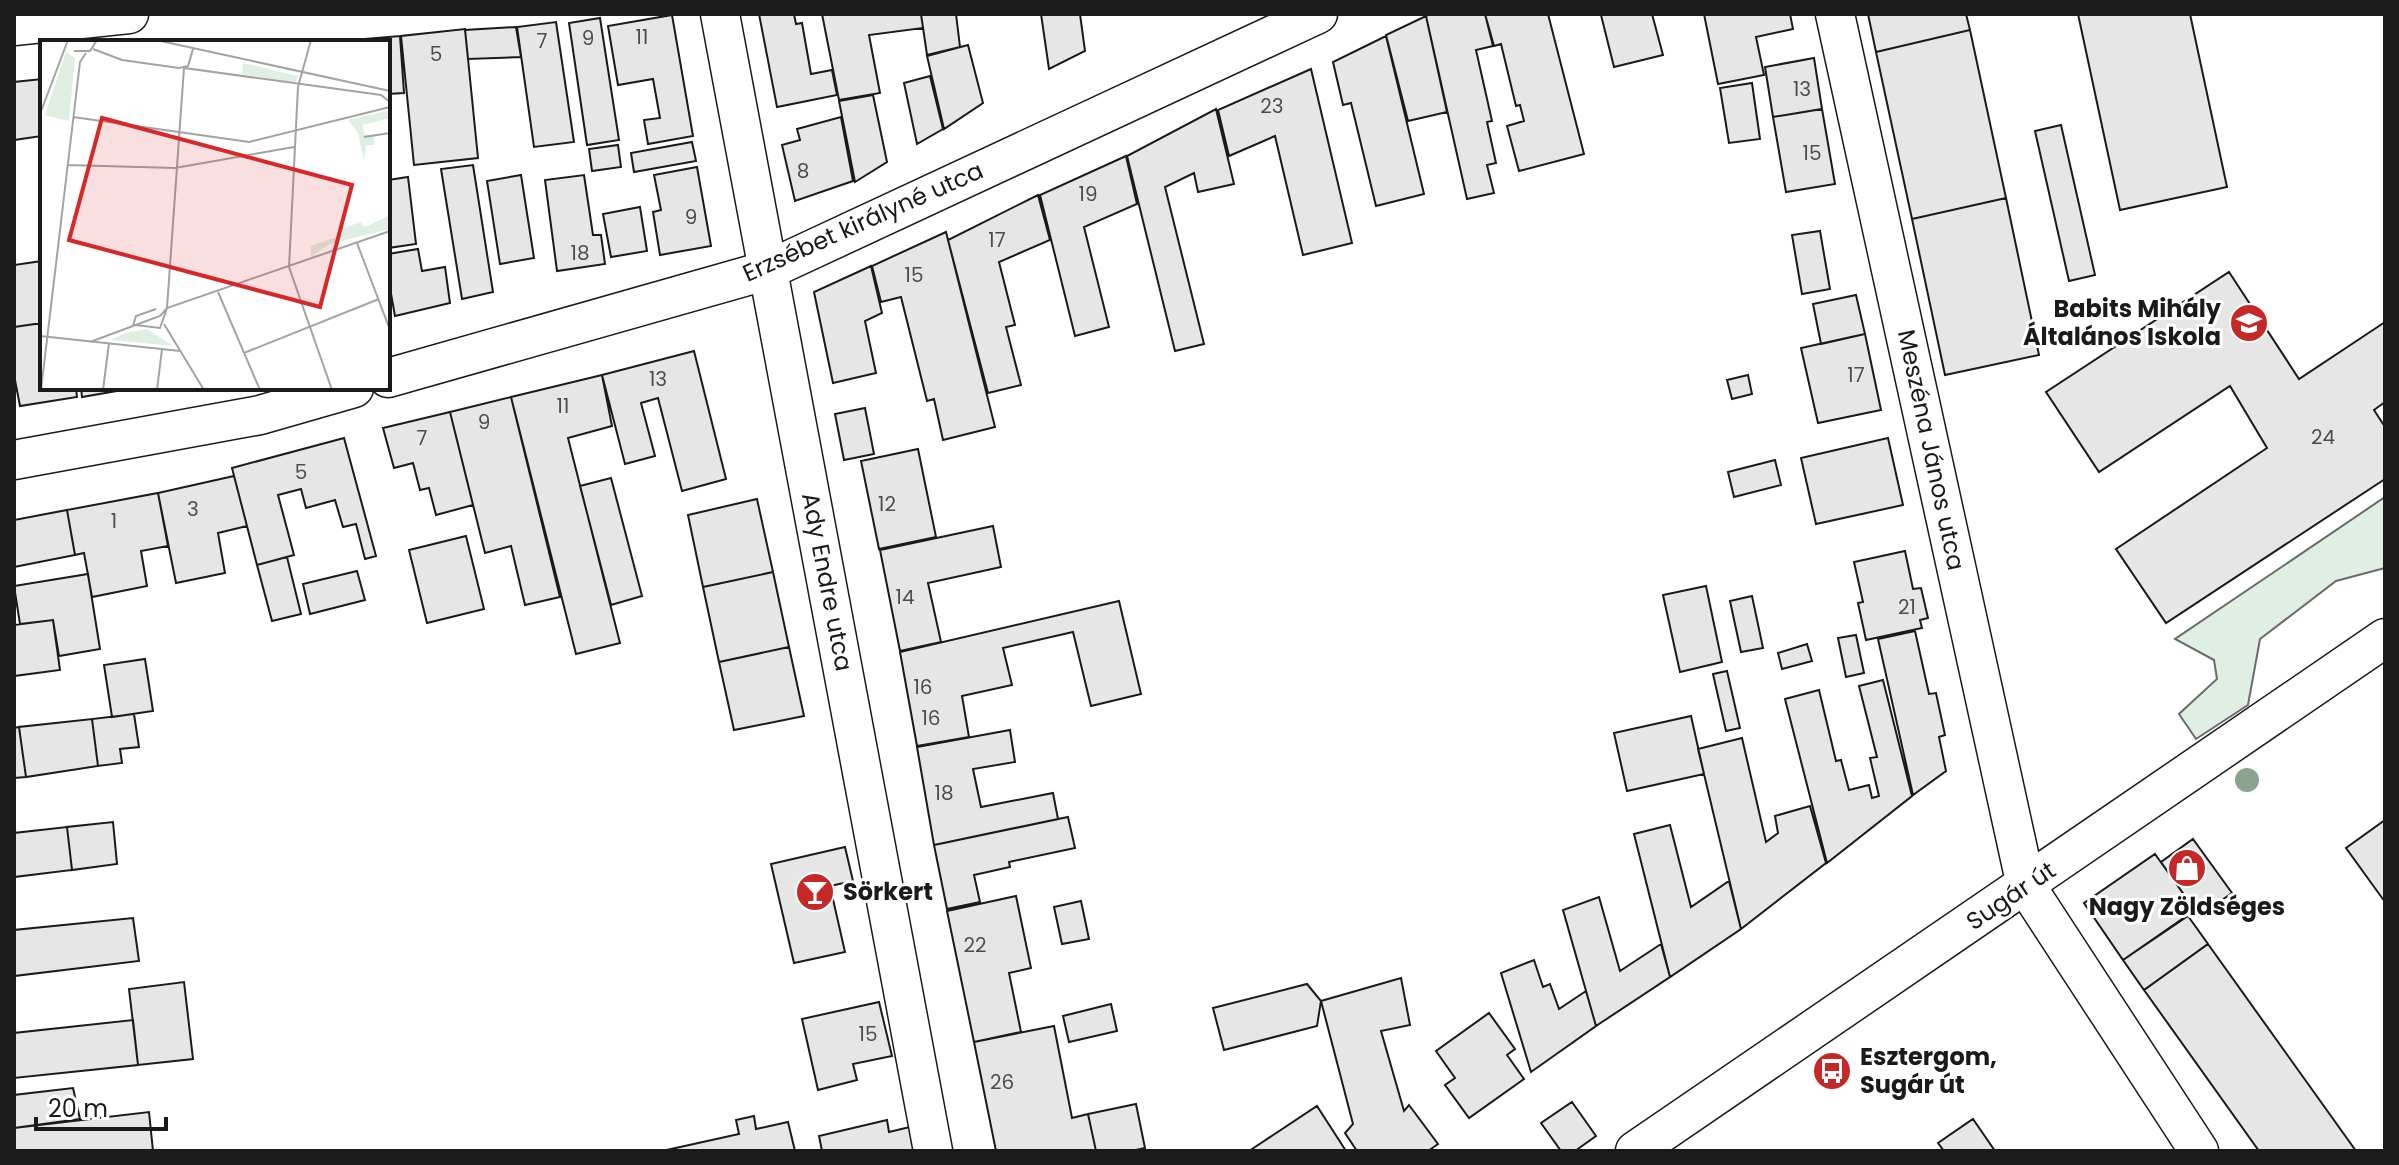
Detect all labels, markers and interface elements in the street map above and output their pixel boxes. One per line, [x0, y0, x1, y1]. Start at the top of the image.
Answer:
house number: 11 [636, 23, 648, 51]
house number: 9 [582, 24, 594, 52]
house number: 7 [537, 27, 548, 55]
inset map [40, 40, 390, 390]
house number: 5 [430, 40, 442, 68]
house number: 13 [1793, 75, 1811, 103]
house number: 23 [1260, 92, 1284, 120]
house number: 15 [1803, 139, 1821, 167]
street label: Erzsébet királyné utca [737, 154, 988, 290]
house number: 8 [797, 157, 809, 185]
house number: 19 [1079, 180, 1098, 208]
house number: 9 [685, 203, 697, 231]
house number: 17 [988, 226, 1006, 254]
house number: 18 [570, 239, 590, 267]
house number: 15 [905, 261, 923, 289]
place label: Babits Mihály Általános Iskola [2023, 292, 2222, 353]
school or university icon: Babits Mihály Általános Iskola [2228, 302, 2270, 344]
street label: Meszéna János utca [1890, 326, 1973, 573]
house number: 17 [1847, 361, 1865, 389]
house number: 13 [649, 365, 667, 393]
house number: 11 [557, 392, 569, 420]
house number: 9 [478, 408, 490, 436]
house number: 24 [2311, 423, 2335, 451]
house number: 7 [417, 424, 428, 452]
house number: 5 [295, 458, 307, 486]
street label: Ady Endre utca [794, 490, 861, 674]
house number: 12 [878, 490, 896, 518]
house number: 3 [187, 495, 199, 523]
house number: 1 [111, 507, 117, 535]
house number: 14 [896, 583, 914, 611]
house number: 21 [1898, 593, 1916, 621]
house number: 16 [913, 673, 933, 701]
house number: 16 [921, 704, 941, 732]
house number: 18 [934, 779, 954, 807]
shop icon: Nagy Zöldséges [2166, 847, 2208, 889]
street label: Sugár út [1959, 854, 2062, 938]
bar icon: Sörkert [794, 871, 836, 913]
place label: Sörkert [843, 875, 933, 908]
place label: Nagy Zöldséges [2089, 890, 2285, 923]
house number: 22 [964, 931, 987, 959]
house number: 15 [859, 1020, 877, 1048]
place label: Esztergom, Sugár út [1860, 1040, 1997, 1101]
bus stop icon: Esztergom, Sugár út [1811, 1050, 1853, 1092]
house number: 26 [990, 1068, 1014, 1096]
scale bar [36, 1081, 166, 1131]
text: 20 m [48, 1092, 108, 1125]

